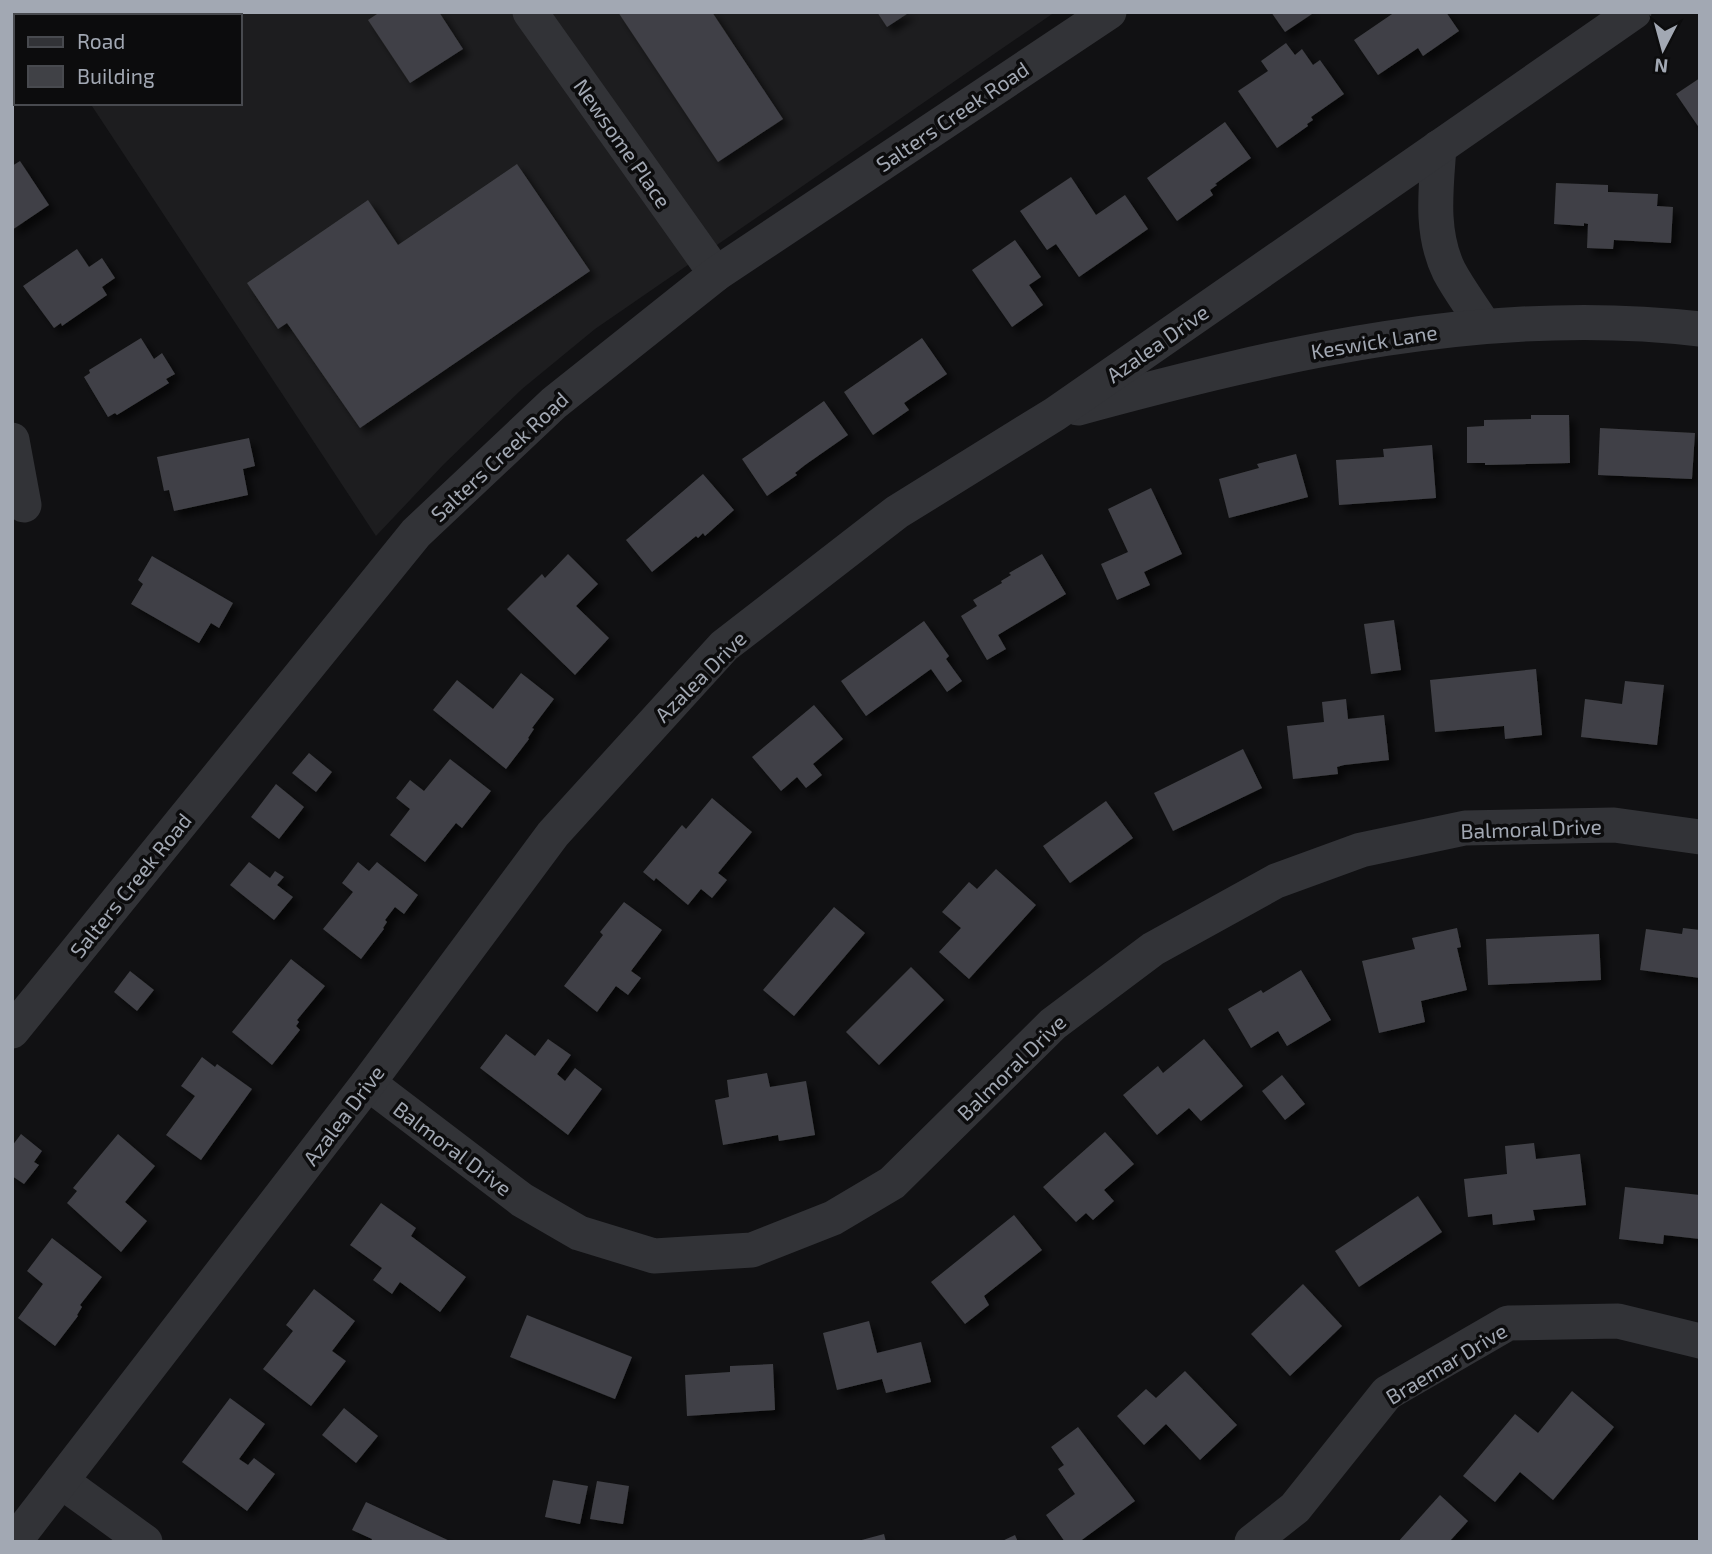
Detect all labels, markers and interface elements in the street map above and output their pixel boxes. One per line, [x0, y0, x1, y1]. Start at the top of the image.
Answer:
legend [14, 14, 242, 105]
north arrow [1628, 14, 1698, 84]
text: Road [77, 28, 125, 53]
text: N [1653, 54, 1669, 79]
street label: Salters Creek Road [871, 56, 1033, 176]
text: Building [77, 63, 155, 88]
street label: Newsome Place [569, 74, 677, 212]
street label: Azalea Drive [1101, 299, 1213, 387]
street label: Keswick Lane [1309, 319, 1439, 363]
street label: Salters Creek Road [425, 386, 573, 526]
street label: Azalea Drive [649, 625, 751, 727]
street label: Salters Creek Road [64, 808, 196, 962]
street label: Balmoral Drive [1460, 813, 1602, 843]
street label: Balmoral Drive [951, 1009, 1071, 1125]
street label: Azalea Drive [297, 1060, 389, 1170]
street label: Balmoral Drive [389, 1095, 517, 1201]
street label: Braemar Drive [1381, 1317, 1511, 1409]

